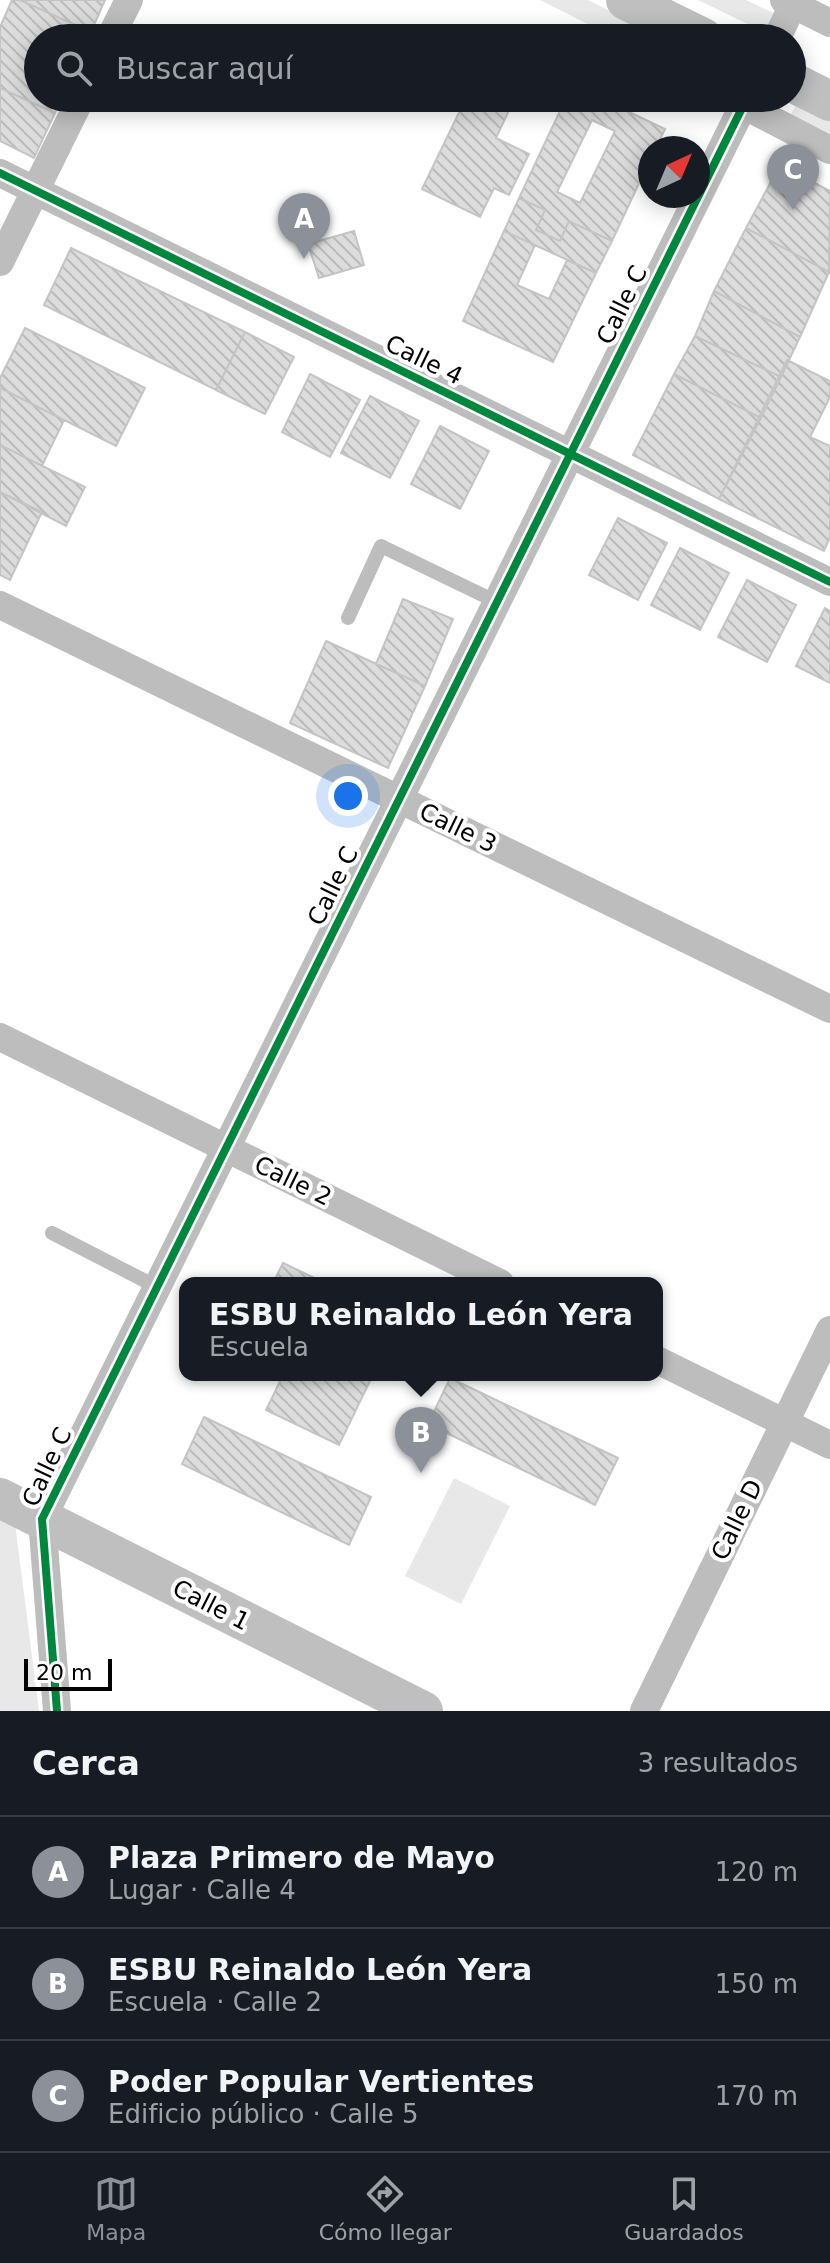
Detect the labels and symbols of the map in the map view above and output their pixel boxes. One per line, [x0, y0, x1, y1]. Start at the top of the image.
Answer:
north arrow [638, 136, 710, 208]
pin: C [767, 144, 819, 210]
pin: A [278, 193, 330, 259]
street label: Calle C [591, 261, 653, 349]
street label: Calle 4 [381, 329, 467, 391]
your location [328, 776, 368, 816]
street label: Calle 3 [415, 797, 501, 859]
street label: Calle C [302, 842, 364, 930]
street label: Calle 2 [250, 1150, 336, 1212]
pin: B [395, 1407, 447, 1473]
street label: Calle C [17, 1423, 77, 1511]
street label: Calle D [706, 1475, 768, 1565]
street label: Calle 1 [168, 1574, 254, 1636]
scale bar [24, 1655, 112, 1691]

